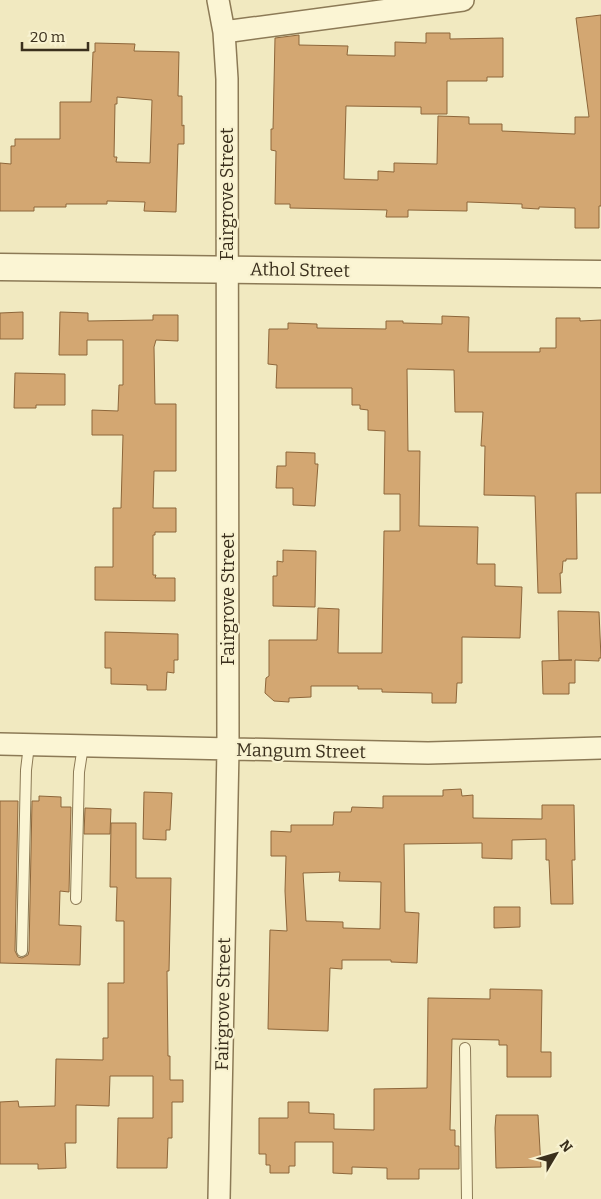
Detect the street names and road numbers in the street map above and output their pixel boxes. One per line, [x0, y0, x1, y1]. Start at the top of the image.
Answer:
street label: Fairgrove Street [216, 127, 238, 261]
street label: Athol Street [250, 258, 351, 282]
street label: Fairgrove Street [217, 532, 239, 666]
street label: Mangum Street [236, 739, 367, 763]
street label: Fairgrove Street [211, 937, 235, 1071]

